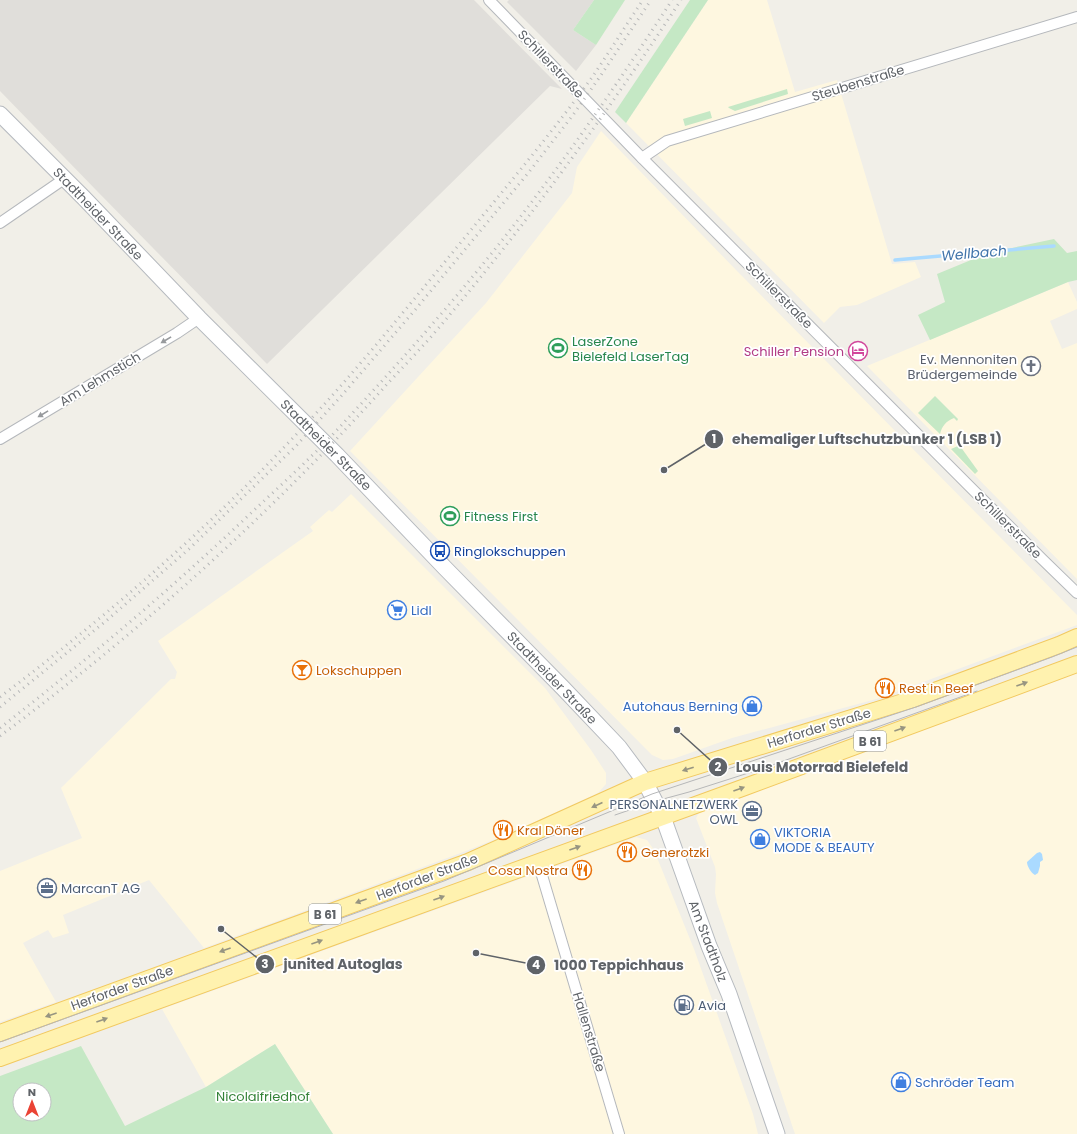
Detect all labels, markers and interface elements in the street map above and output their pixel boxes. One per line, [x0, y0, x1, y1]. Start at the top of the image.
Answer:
street label: Schillerstraße [513, 26, 589, 102]
street label: Steubenstraße [809, 60, 907, 106]
street label: Stadtheider Straße [49, 163, 147, 265]
water label: Wellbach [940, 240, 1008, 266]
street label: Schillerstraße [741, 257, 817, 333]
place label: LaserZone Bielefeld LaserTag [572, 332, 689, 366]
one-way arrow [160, 336, 172, 343]
sports icon: LaserZone Bielefeld LaserTag [547, 337, 569, 359]
hotel icon: Schiller Pension [847, 340, 869, 362]
place label: Schiller Pension [744, 342, 844, 361]
street label: Am Lehmstich [56, 347, 144, 411]
place label: Ev. Mennoniten Brüdergemeinde [908, 350, 1017, 384]
church icon: Ev. Mennoniten Brüdergemeinde [1020, 355, 1042, 377]
street label: Stadtheider Straße [276, 395, 376, 495]
one-way arrow [37, 410, 49, 417]
callout: ehemaliger Luftschutzbunker 1 (LSB 1) [704, 426, 1010, 452]
text: ehemaliger Luftschutzbunker 1 (LSB 1) [732, 429, 1002, 449]
text: 1 [712, 430, 716, 447]
street label: Schillerstraße [970, 487, 1046, 563]
sports icon: Fitness First [439, 505, 461, 527]
place label: Fitness First [464, 507, 538, 526]
bus stop icon: Ringlokschuppen [429, 540, 451, 562]
place label: Ringlokschuppen [454, 542, 566, 561]
supermarket icon: Lidl [386, 599, 408, 621]
place label: Lidl [411, 601, 432, 620]
street label: Stadtheider Straße [503, 627, 601, 729]
bar icon: Lokschuppen [291, 659, 313, 681]
place label: Lokschuppen [316, 661, 402, 680]
restaurant icon: Rest in Beef [874, 677, 896, 699]
place label: Rest in Beef [899, 679, 973, 698]
one-way arrow [1017, 681, 1029, 687]
shop icon: Autohaus Berning [741, 695, 763, 717]
place label: Autohaus Berning [623, 697, 738, 716]
street label: Herforder Straße [765, 703, 873, 753]
one-way arrow [895, 726, 907, 732]
road number: B 61 [854, 731, 886, 751]
callout: Louis Motorrad Bielefeld [708, 754, 916, 780]
text: Louis Motorrad Bielefeld [736, 757, 908, 777]
text: 2 [715, 758, 722, 775]
one-way arrow [682, 766, 694, 772]
one-way arrow [733, 786, 745, 792]
place label: PERSONALNETZWERK OWL [610, 795, 738, 829]
office icon: PERSONALNETZWERK OWL [741, 800, 763, 822]
one-way arrow [591, 802, 603, 808]
restaurant icon: Kral Döner [492, 819, 514, 841]
place label: Kral Döner [517, 821, 584, 840]
place label: VIKTORIA MODE & BEAUTY [774, 823, 875, 857]
shop icon: VIKTORIA MODE & BEAUTY [749, 828, 771, 850]
restaurant icon: Generotzki [616, 841, 638, 863]
place label: Generotzki [641, 843, 709, 862]
one-way arrow [569, 845, 581, 851]
street label: Herforder Straße [373, 849, 481, 905]
restaurant icon: Cosa Nostra [571, 859, 593, 881]
place label: Cosa Nostra [488, 861, 568, 880]
office icon: MarcanT AG [36, 877, 58, 899]
place label: MarcanT AG [61, 879, 140, 898]
one-way arrow [433, 895, 445, 901]
street label: Am Stadtholz [684, 897, 732, 985]
one-way arrow [354, 899, 366, 905]
road number: B 61 [309, 904, 341, 924]
one-way arrow [311, 939, 323, 945]
one-way arrow [219, 948, 231, 954]
callout: junited Autoglas [255, 951, 411, 977]
callout: 1000 Teppichhaus [526, 952, 692, 978]
text: junited Autoglas [282, 954, 403, 974]
text: 3 [261, 955, 269, 972]
text: 1000 Teppichhaus [554, 955, 684, 975]
text: 4 [532, 956, 540, 973]
street label: Herforder Straße [68, 961, 176, 1015]
street label: Hallenstraße [568, 990, 610, 1074]
fuel station icon: Avia [673, 994, 695, 1016]
place label: Avia [698, 996, 726, 1015]
one-way arrow [44, 1012, 56, 1018]
one-way arrow [97, 1017, 109, 1023]
shop icon: Schröder Team [890, 1071, 912, 1093]
place label: Schröder Team [915, 1073, 1014, 1092]
north arrow [12, 1082, 52, 1122]
text: N [28, 1084, 36, 1100]
park label: Nicolaifriedhof [216, 1087, 310, 1106]

